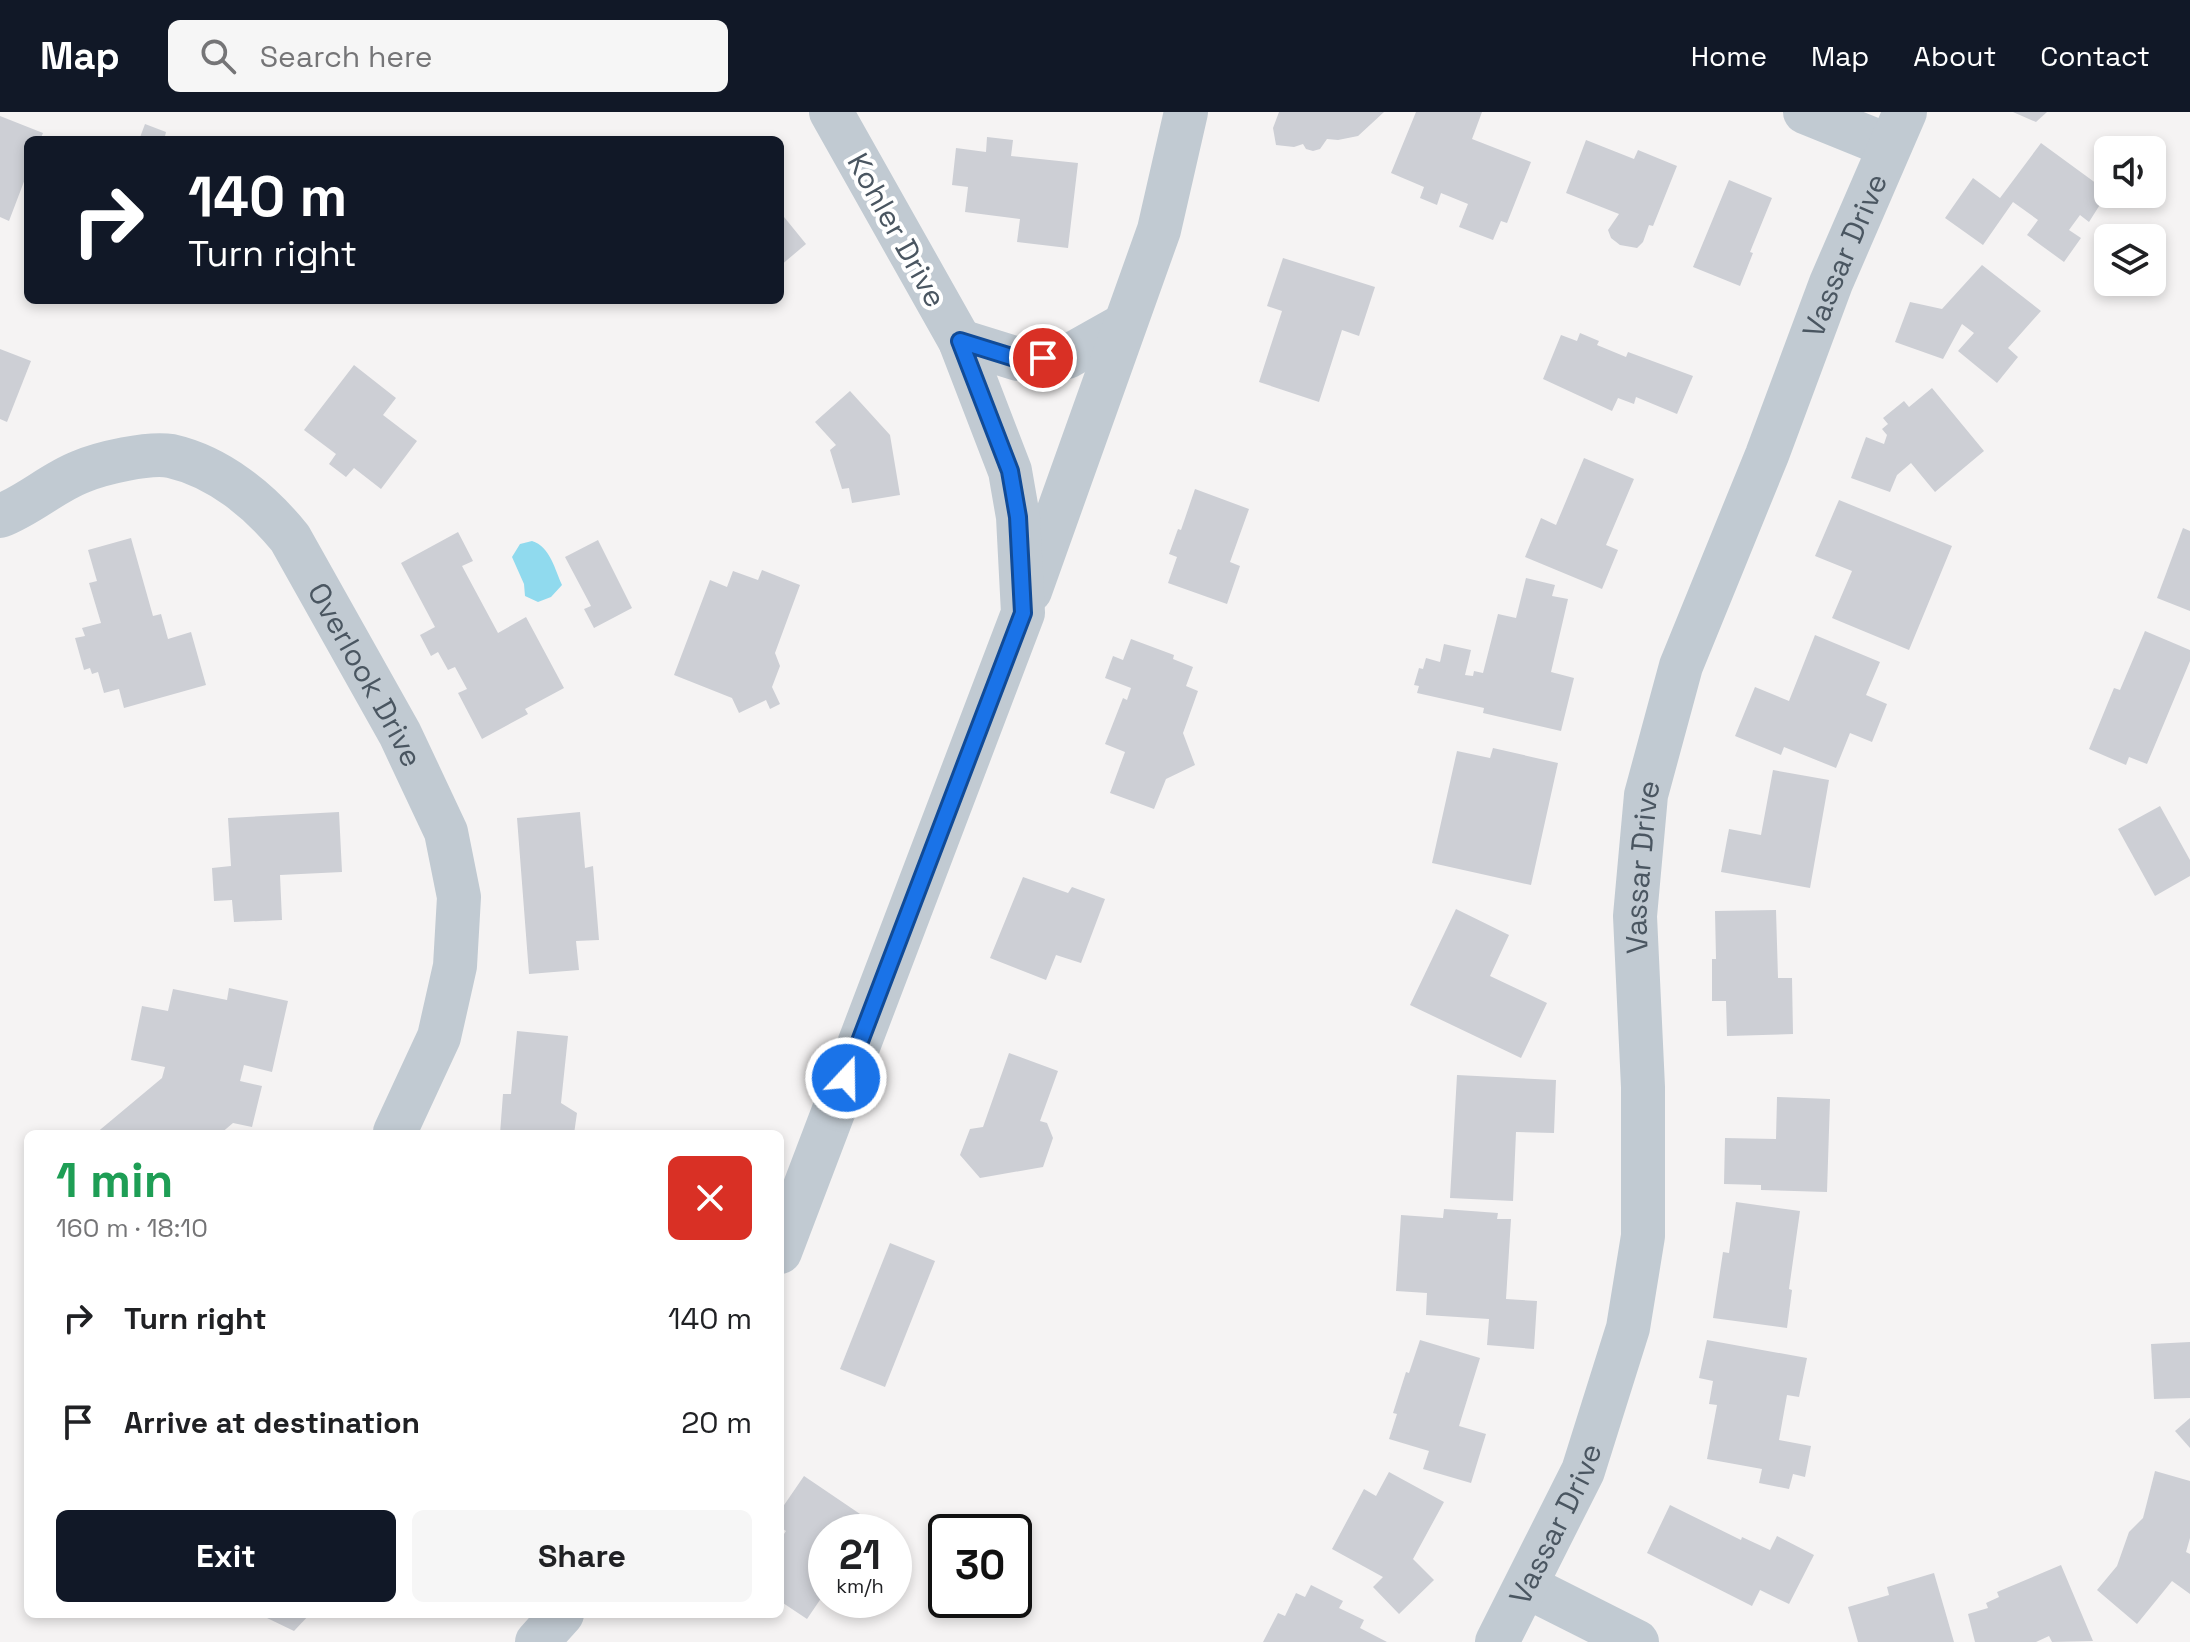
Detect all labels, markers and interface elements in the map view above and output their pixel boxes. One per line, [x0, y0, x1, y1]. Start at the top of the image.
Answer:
search box [168, 20, 728, 92]
text: Map [40, 32, 120, 80]
icon: search [196, 34, 240, 78]
text: Search here [260, 37, 433, 76]
text: Home [1691, 38, 1767, 74]
text: Map [1811, 38, 1869, 74]
text: About [1913, 38, 1996, 74]
text: Contact [2040, 38, 2150, 74]
map controls [2094, 136, 2166, 296]
button: sound [2094, 136, 2166, 208]
street label: Kohler Drive [839, 146, 955, 314]
text: 140 m [188, 161, 347, 232]
street label: Vassar Drive [1793, 167, 1896, 343]
icon: right [56, 168, 160, 272]
button: layers [2094, 224, 2166, 296]
text: Turn right [188, 231, 357, 277]
pin [1009, 324, 1077, 392]
icon: arrive [1021, 336, 1065, 380]
street label: Overlook Drive [299, 575, 432, 773]
street label: Vassar Drive [1615, 775, 1669, 955]
position arrow [804, 1036, 888, 1120]
text: 1 min [56, 1150, 173, 1211]
button: close [668, 1156, 752, 1240]
text: 160 m · 18:10 [56, 1211, 208, 1245]
icon: right [56, 1296, 100, 1340]
text: Turn right [124, 1299, 267, 1338]
text: 140 m [668, 1299, 752, 1338]
icon: arrive [56, 1400, 100, 1444]
text: Arrive at destination [124, 1403, 420, 1442]
text: 20 m [681, 1403, 752, 1442]
street label: Vassar Drive [1500, 1439, 1610, 1611]
button: Exit [56, 1510, 396, 1602]
button: Share [412, 1510, 752, 1602]
speed limit sign: 30 [928, 1514, 1032, 1618]
text: 21 [839, 1530, 881, 1581]
text: km/h [836, 1573, 884, 1599]

